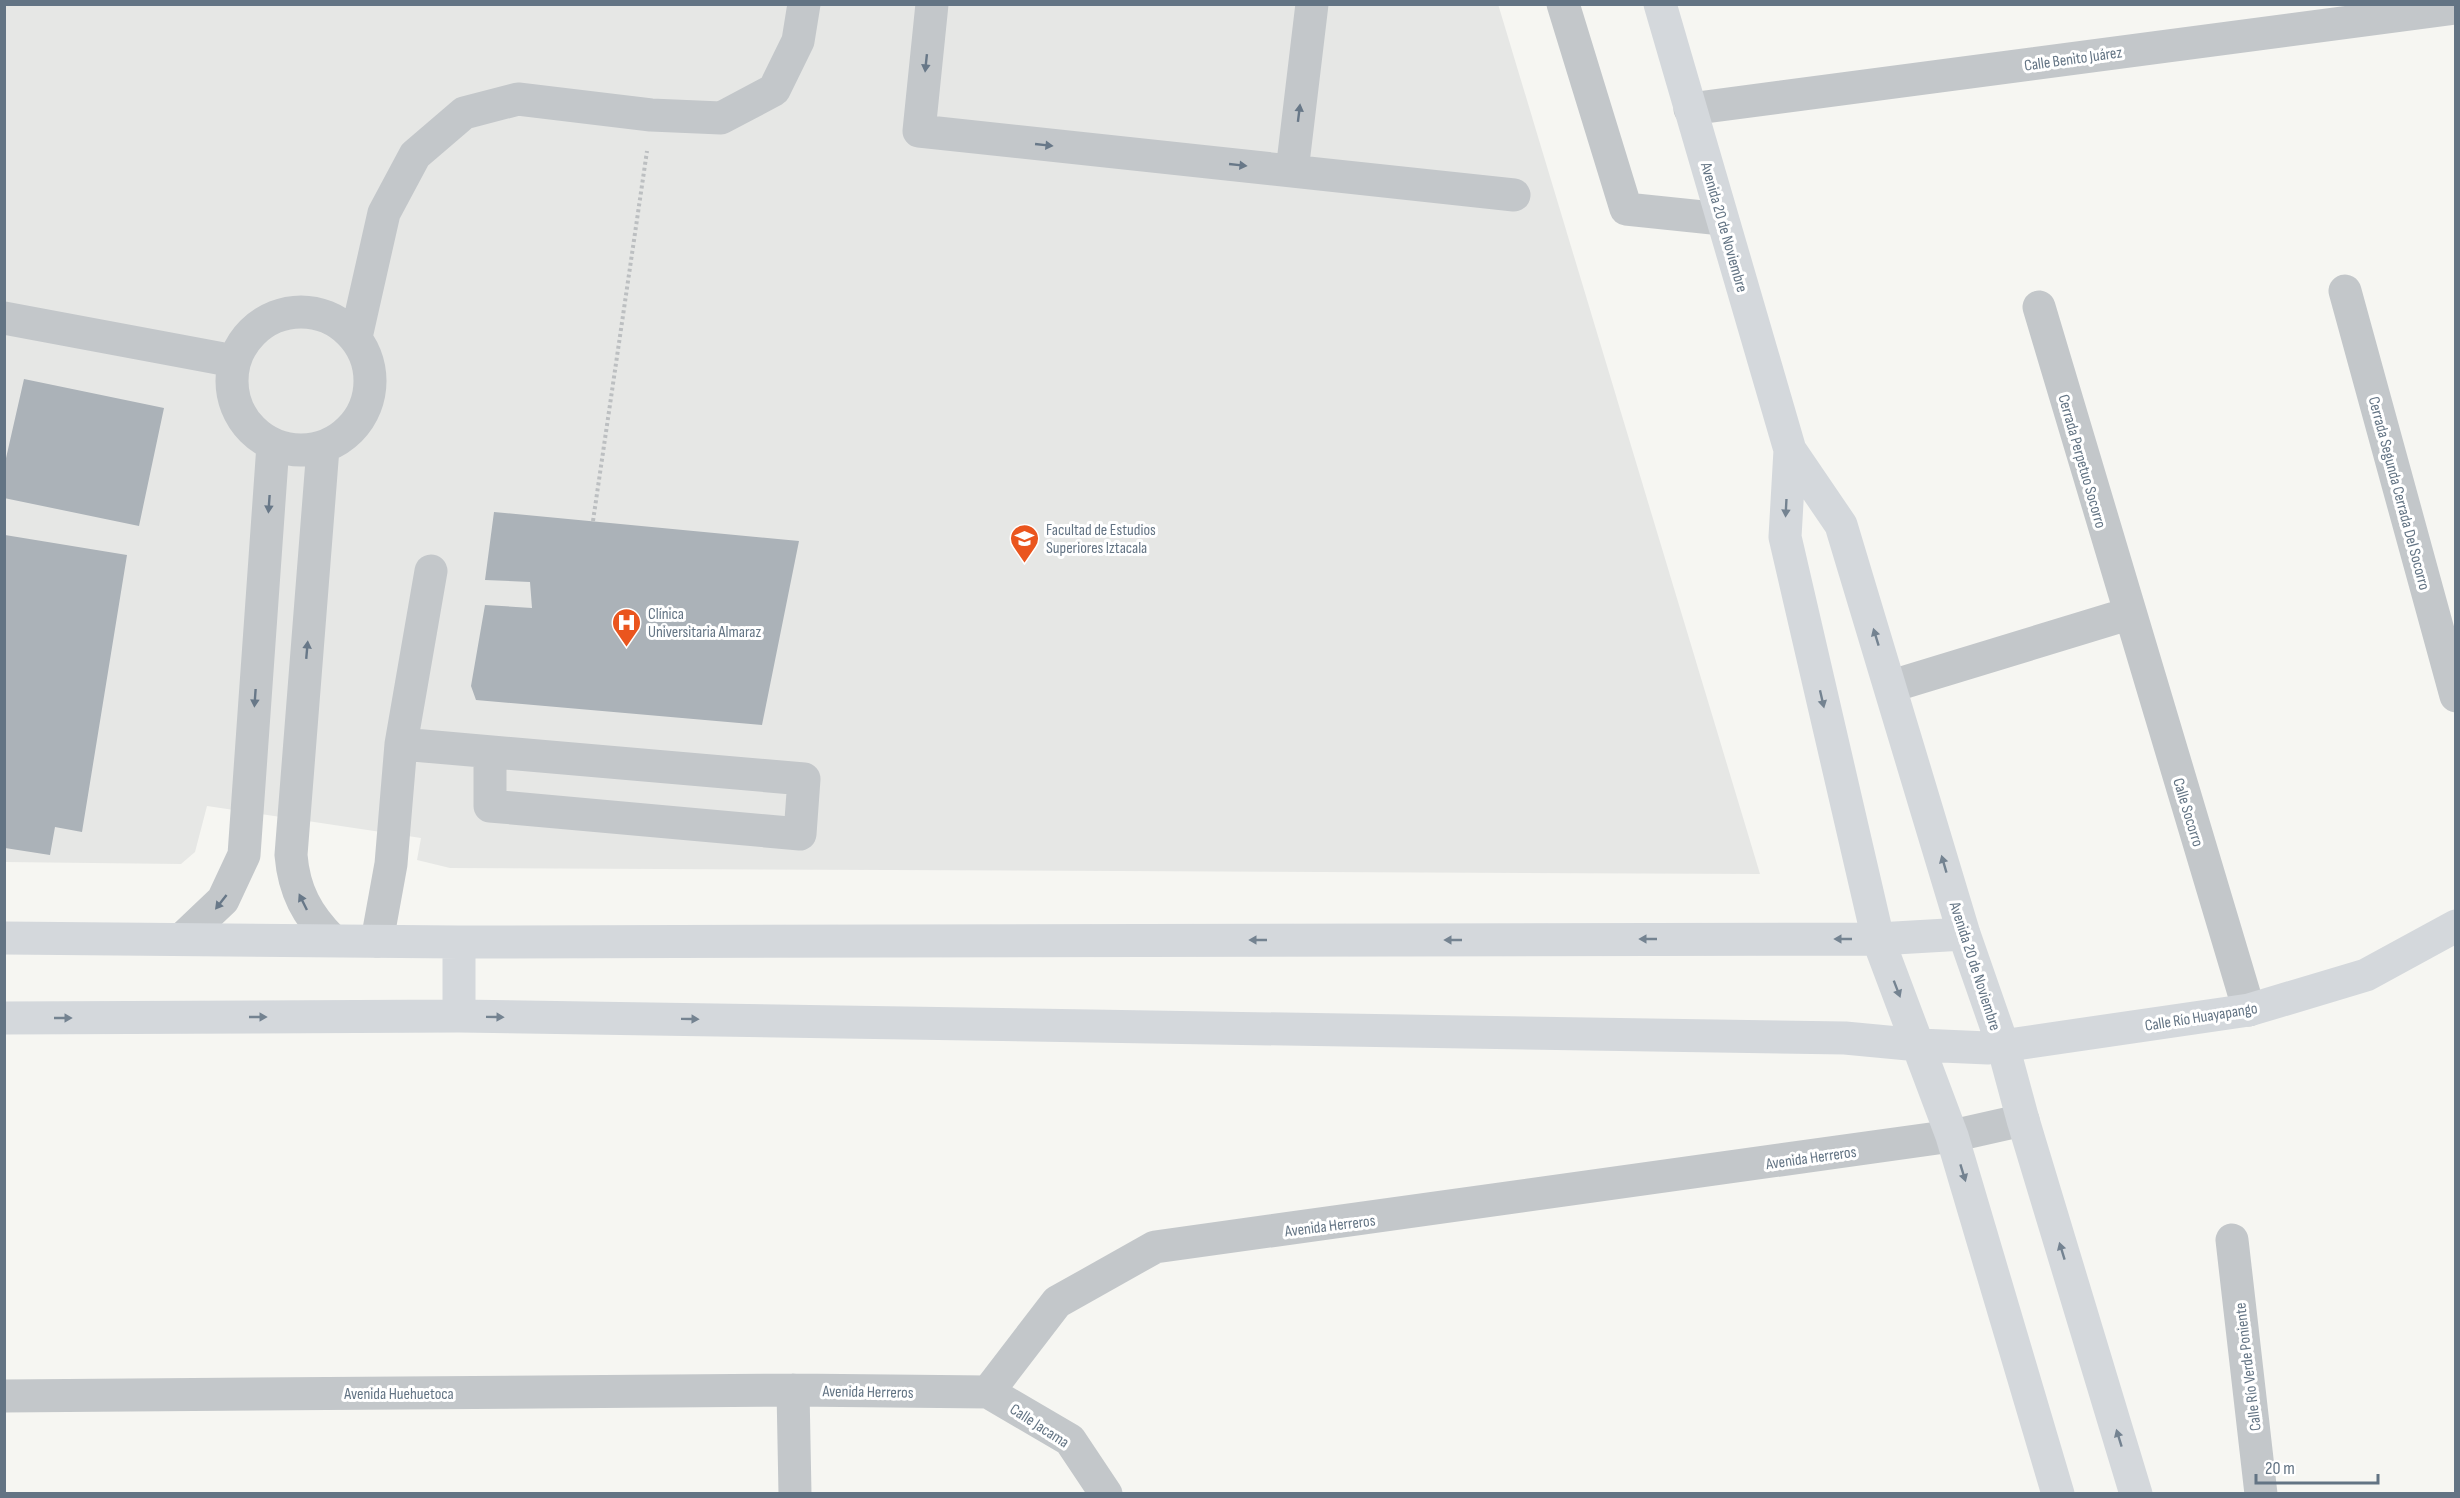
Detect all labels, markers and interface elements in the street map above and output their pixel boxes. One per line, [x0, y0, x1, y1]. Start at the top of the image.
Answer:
street label: Calle Benito Juárez [2023, 43, 2124, 76]
one-way arrow [921, 53, 931, 72]
one-way arrow [1294, 103, 1304, 122]
one-way arrow [1034, 140, 1053, 149]
street label: Avenida 20 de Noviembre [1696, 159, 1751, 295]
one-way arrow [1228, 160, 1247, 170]
street label: Cerrada Perpetuo Socorro [2053, 392, 2110, 530]
street label: Cerrada Segunda Cerrada Del Socorro [2364, 395, 2434, 592]
one-way arrow [264, 494, 274, 513]
one-way arrow [1782, 499, 1791, 518]
place label: Facultad de Estudios Superiores Iztacala [1046, 521, 1156, 558]
school or university icon: Facultad de Estudios Superiores Iztacala [1009, 522, 1041, 564]
place label: Clínica Universitaria Almaraz [648, 605, 762, 642]
hospital icon: Clínica Universitaria Almaraz [611, 606, 643, 648]
one-way arrow [1871, 628, 1880, 646]
one-way arrow [302, 641, 312, 660]
one-way arrow [251, 689, 260, 708]
one-way arrow [1818, 690, 1828, 708]
street label: Calle Socorro [2168, 776, 2207, 849]
one-way arrow [1938, 855, 1948, 873]
one-way arrow [298, 893, 307, 910]
one-way arrow [215, 894, 227, 909]
street label: Avenida 20 de Noviembre [1944, 899, 2004, 1033]
one-way arrow [1638, 934, 1657, 944]
one-way arrow [1833, 934, 1852, 944]
one-way arrow [1248, 935, 1267, 945]
one-way arrow [1443, 935, 1462, 945]
one-way arrow [1893, 980, 1903, 998]
street label: Calle Río Huayapango [2144, 999, 2259, 1036]
one-way arrow [248, 1012, 267, 1022]
one-way arrow [485, 1012, 504, 1021]
one-way arrow [53, 1013, 72, 1022]
one-way arrow [680, 1015, 699, 1024]
street label: Avenida Herreros [1764, 1143, 1858, 1174]
one-way arrow [1959, 1164, 1968, 1182]
street label: Avenida Herreros [1283, 1211, 1377, 1242]
one-way arrow [2057, 1242, 2066, 1260]
street label: Calle Río Verde Poniente [2231, 1302, 2266, 1432]
street label: Avenida Herreros [821, 1382, 914, 1403]
street label: Avenida Huehuetoca [343, 1385, 454, 1404]
street label: Calle Jacama [1006, 1400, 1072, 1452]
one-way arrow [2114, 1428, 2123, 1446]
scale bar [2256, 1447, 2378, 1485]
text: 20 m [2265, 1458, 2295, 1479]

